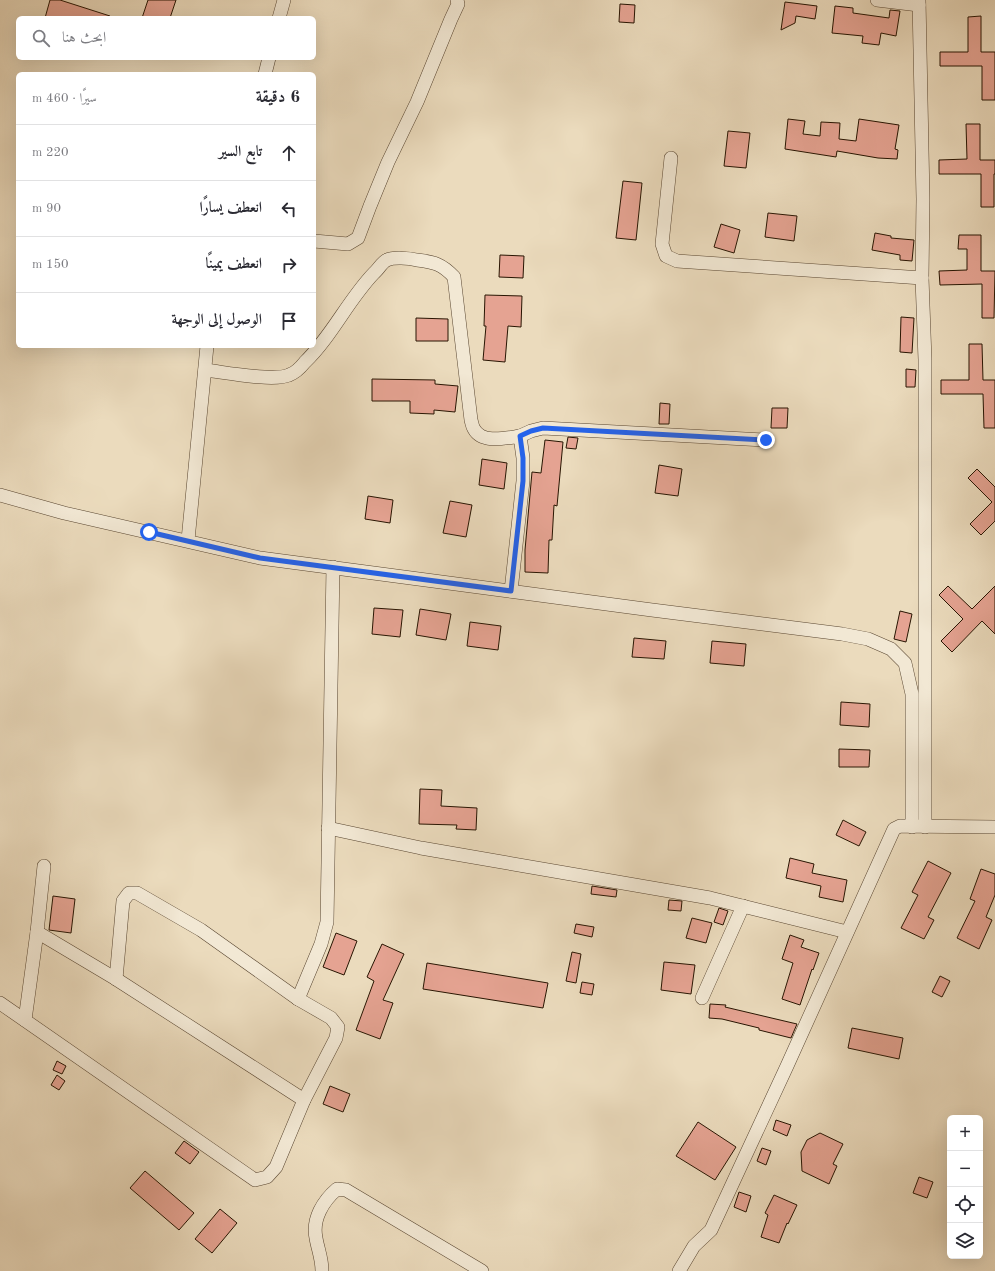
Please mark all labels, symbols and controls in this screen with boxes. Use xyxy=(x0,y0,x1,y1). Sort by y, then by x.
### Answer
search box xyxy=(16,16,316,60)
icon: search xyxy=(30,27,52,49)
text: ابحث هنا xyxy=(62,31,106,46)
text: 6 دقيقة xyxy=(256,89,300,106)
text: سيرًا · 460 m xyxy=(32,92,97,105)
icon: ahead xyxy=(278,142,300,164)
text: تابع السير xyxy=(219,145,262,160)
text: 220 m xyxy=(32,146,69,159)
icon: left xyxy=(278,198,300,220)
text: انعطف يسارًا xyxy=(200,201,262,216)
text: 90 m xyxy=(32,202,61,215)
icon: right xyxy=(278,254,300,276)
text: انعطف يمينًا xyxy=(206,257,262,272)
text: 150 m xyxy=(32,258,69,271)
icon: arrive xyxy=(278,310,300,332)
text: الوصول إلى الوجهة xyxy=(171,313,262,328)
route end xyxy=(757,431,775,449)
route start xyxy=(140,523,158,541)
map controls xyxy=(947,1115,983,1259)
button: + xyxy=(947,1115,983,1151)
button: − xyxy=(947,1151,983,1187)
button: locate xyxy=(947,1187,983,1223)
button: layers xyxy=(947,1223,983,1259)

